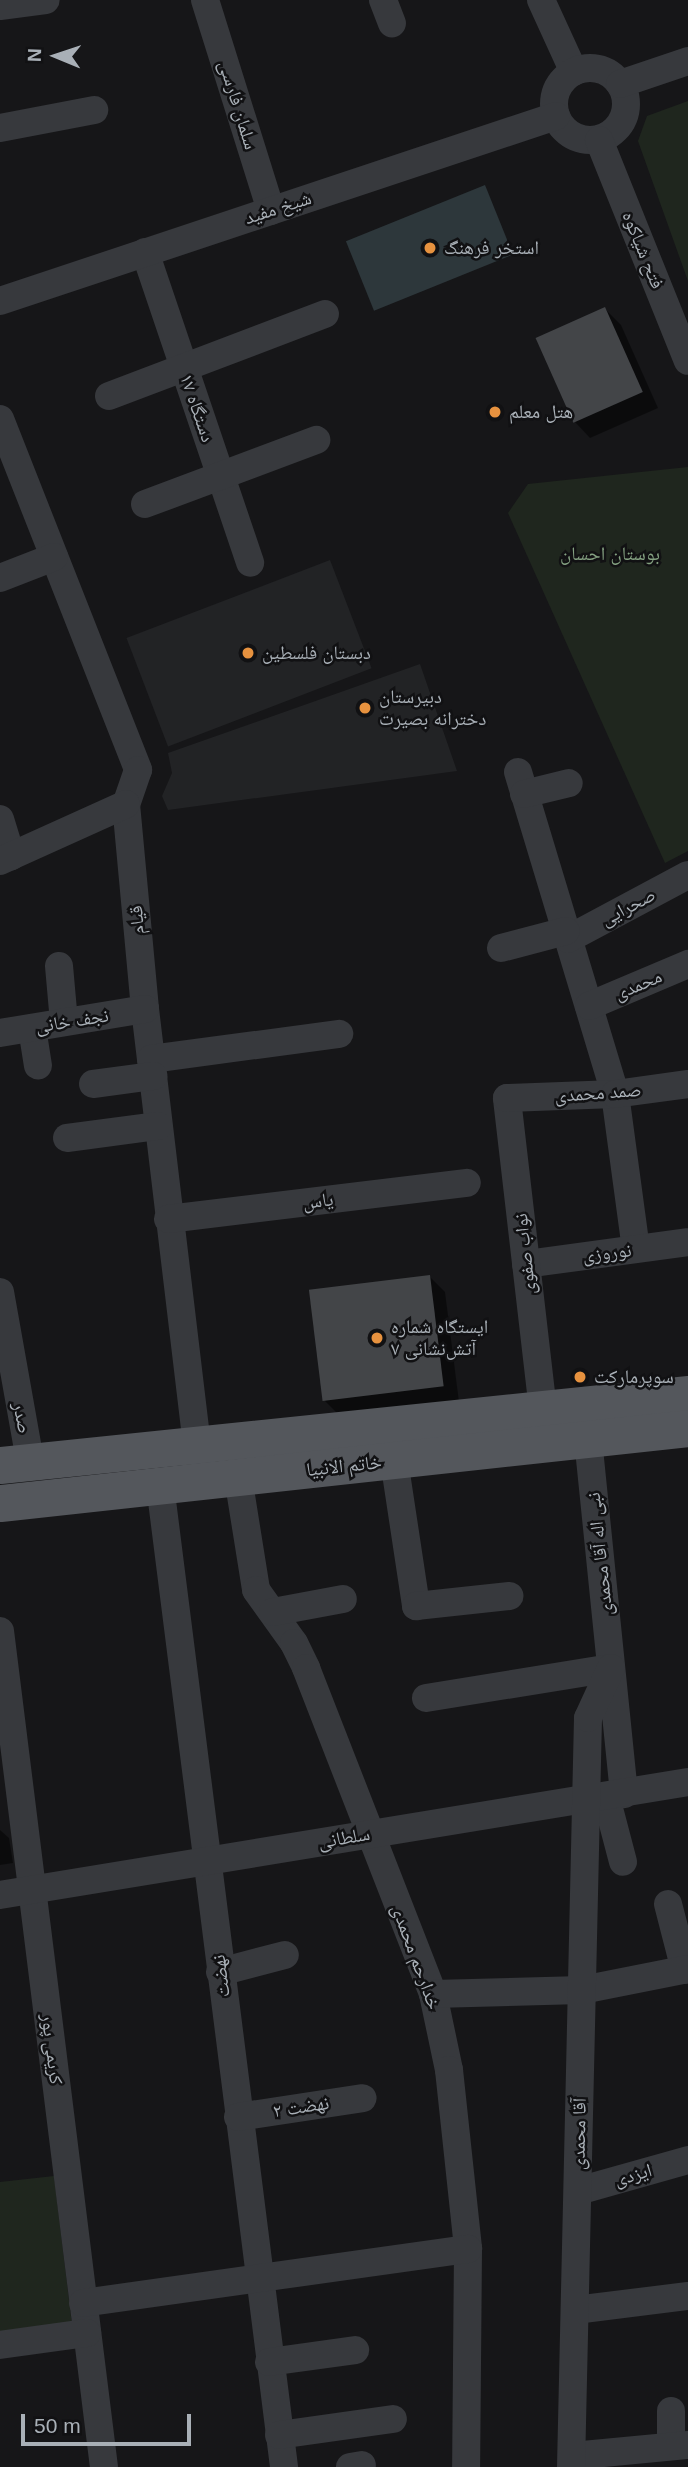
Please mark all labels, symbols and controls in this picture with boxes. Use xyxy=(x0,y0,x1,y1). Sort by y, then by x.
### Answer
north arrow xyxy=(21,21,91,91)
text: N xyxy=(24,48,45,62)
street label: سلمان فارسی xyxy=(214,58,262,152)
street label: شیخ مفید xyxy=(242,186,314,230)
street label: فتح شیاکوه xyxy=(617,208,669,292)
place label: استخر فرهنگ xyxy=(444,237,539,259)
marker: استخر فرهنگ xyxy=(422,240,438,256)
street label: ۱۷ دستگاه xyxy=(175,371,219,445)
place label: هتل معلم xyxy=(509,401,573,423)
marker: هتل معلم xyxy=(487,404,503,420)
park label: بوستان احسان xyxy=(560,543,660,565)
place label: دبستان فلسطین xyxy=(262,642,371,664)
marker: دبستان فلسطین xyxy=(240,645,256,661)
place label: دبیرستان دخترانه بصیرت xyxy=(379,686,486,730)
marker: دبیرستان دخترانه بصیرت xyxy=(357,700,373,716)
street label: صحرایی xyxy=(596,883,660,931)
street label: قیام xyxy=(124,905,150,935)
street label: محمدی xyxy=(611,965,665,1005)
street label: نجف خانی xyxy=(34,1004,110,1038)
street label: صمد محمدی xyxy=(554,1079,642,1107)
street label: یاس xyxy=(301,1188,335,1214)
street label: نواب صفوی xyxy=(509,1212,541,1296)
street label: نوروزی xyxy=(581,1239,633,1267)
place label: ایستگاه شماره ۷ آتش‌نشانی xyxy=(391,1316,488,1360)
marker: ایستگاه شماره ۷ آتش‌نشانی xyxy=(369,1330,385,1346)
place label: سوپرمارکت xyxy=(594,1366,674,1388)
marker: سوپرمارکت xyxy=(572,1369,588,1385)
street label: صدر xyxy=(8,1401,36,1435)
street label: خاتم الانبیا xyxy=(305,1451,383,1481)
street label: نبی اله آقا محمدی xyxy=(582,1491,618,1617)
street label: سلطانی xyxy=(316,1822,372,1854)
street label: خدارحم محمدی xyxy=(386,1901,446,2013)
street label: نهضت xyxy=(207,1953,235,1999)
street label: کریمی پور xyxy=(36,2012,68,2086)
street label: نهضت ۲ xyxy=(271,2091,331,2123)
street label: آقا محمدی xyxy=(567,2098,591,2170)
street label: ایزدی xyxy=(611,2159,655,2191)
scale bar xyxy=(24,2400,194,2444)
text: 50 m xyxy=(34,2414,81,2437)

